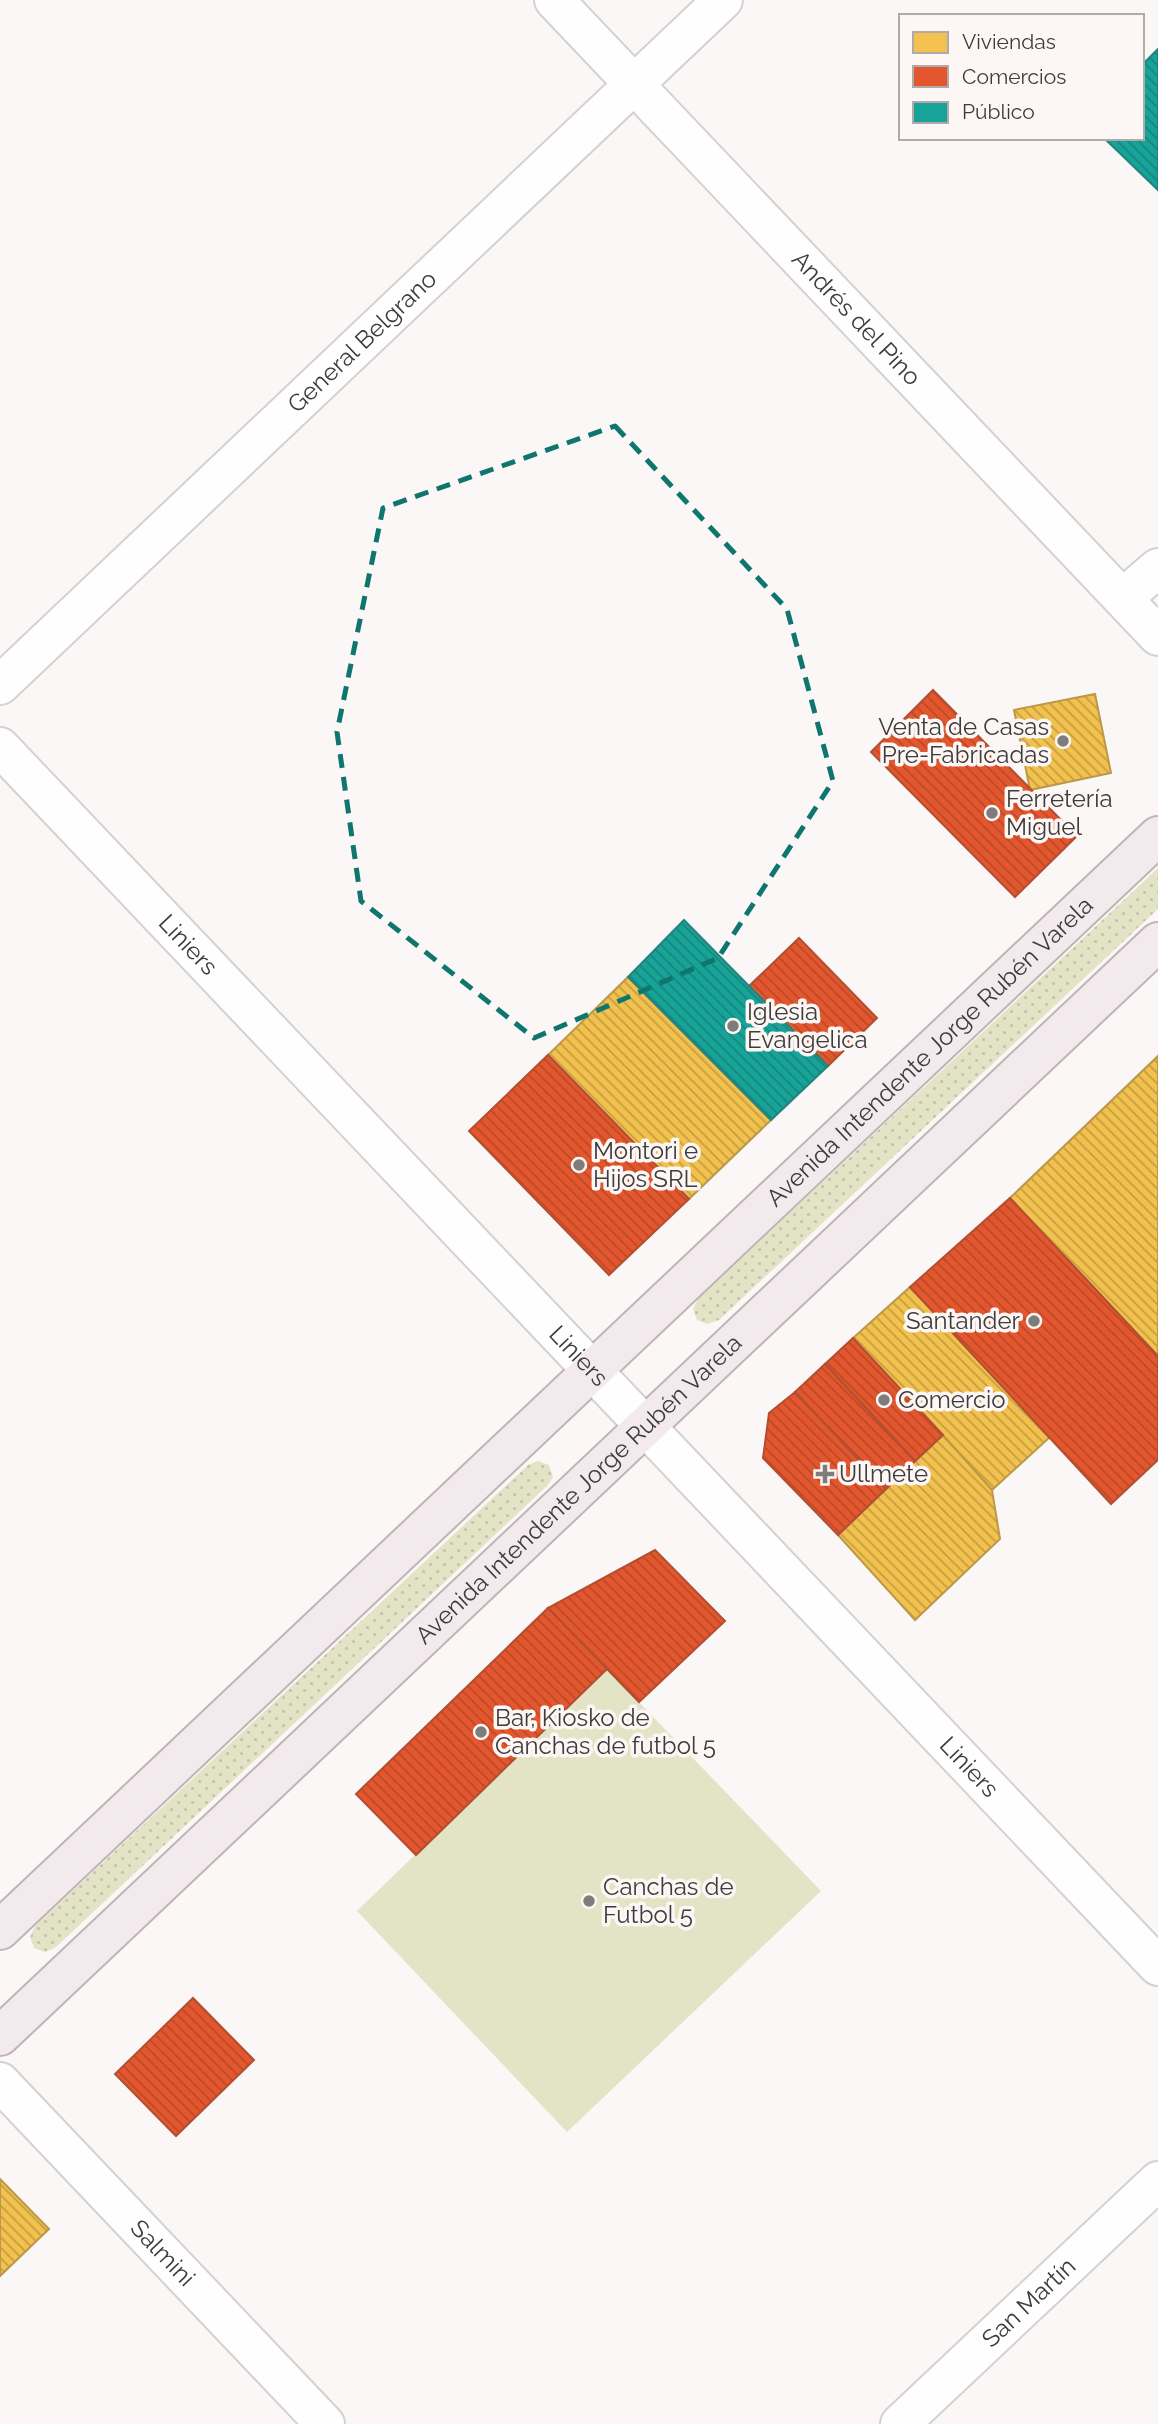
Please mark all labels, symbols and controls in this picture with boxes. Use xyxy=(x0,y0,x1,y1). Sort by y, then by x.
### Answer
legend xyxy=(899,14,1144,140)
text: Viviendas xyxy=(962,29,1056,54)
text: Comercios xyxy=(962,64,1066,89)
text: Público xyxy=(962,99,1035,124)
street label: Andrés del Pino xyxy=(786,245,927,391)
street label: General Belgrano xyxy=(282,264,442,419)
place label: Venta de Casas Pre-Fabricadas xyxy=(878,712,1049,769)
marker: Venta de Casas Pre-Fabricadas xyxy=(1055,733,1071,749)
place label: Ferretería Miguel xyxy=(1006,784,1113,841)
marker: Ferretería Miguel xyxy=(984,805,1000,821)
street label: Avenida Intendente Jorge Rubén Varela xyxy=(760,890,1099,1212)
street label: Liniers xyxy=(153,908,224,981)
place label: Iglesia Evangelica xyxy=(747,997,868,1054)
marker: Iglesia Evangelica xyxy=(725,1018,741,1034)
place label: Montori e Hijos SRL xyxy=(593,1136,698,1193)
marker: Montori e Hijos SRL xyxy=(571,1157,587,1173)
place label: Santander xyxy=(906,1306,1021,1335)
marker: Santander xyxy=(1026,1313,1042,1329)
street label: Liniers xyxy=(543,1319,614,1392)
street label: Avenida Intendente Jorge Rubén Varela xyxy=(409,1328,747,1650)
place label: Comercio xyxy=(898,1385,1006,1414)
marker: Comercio xyxy=(876,1392,892,1408)
place label: Ullmete xyxy=(839,1459,928,1488)
marker: Ullmete xyxy=(817,1466,833,1482)
place label: Bar, Kiosko de Canchas de futbol 5 xyxy=(495,1703,716,1760)
marker: Bar, Kiosko de Canchas de futbol 5 xyxy=(473,1724,489,1740)
street label: Liniers xyxy=(934,1730,1005,1803)
place label: Canchas de Futbol 5 xyxy=(603,1872,734,1929)
marker: Canchas de Futbol 5 xyxy=(581,1893,597,1909)
street label: Salmini xyxy=(125,2213,201,2292)
street label: San Martín xyxy=(976,2251,1081,2353)

